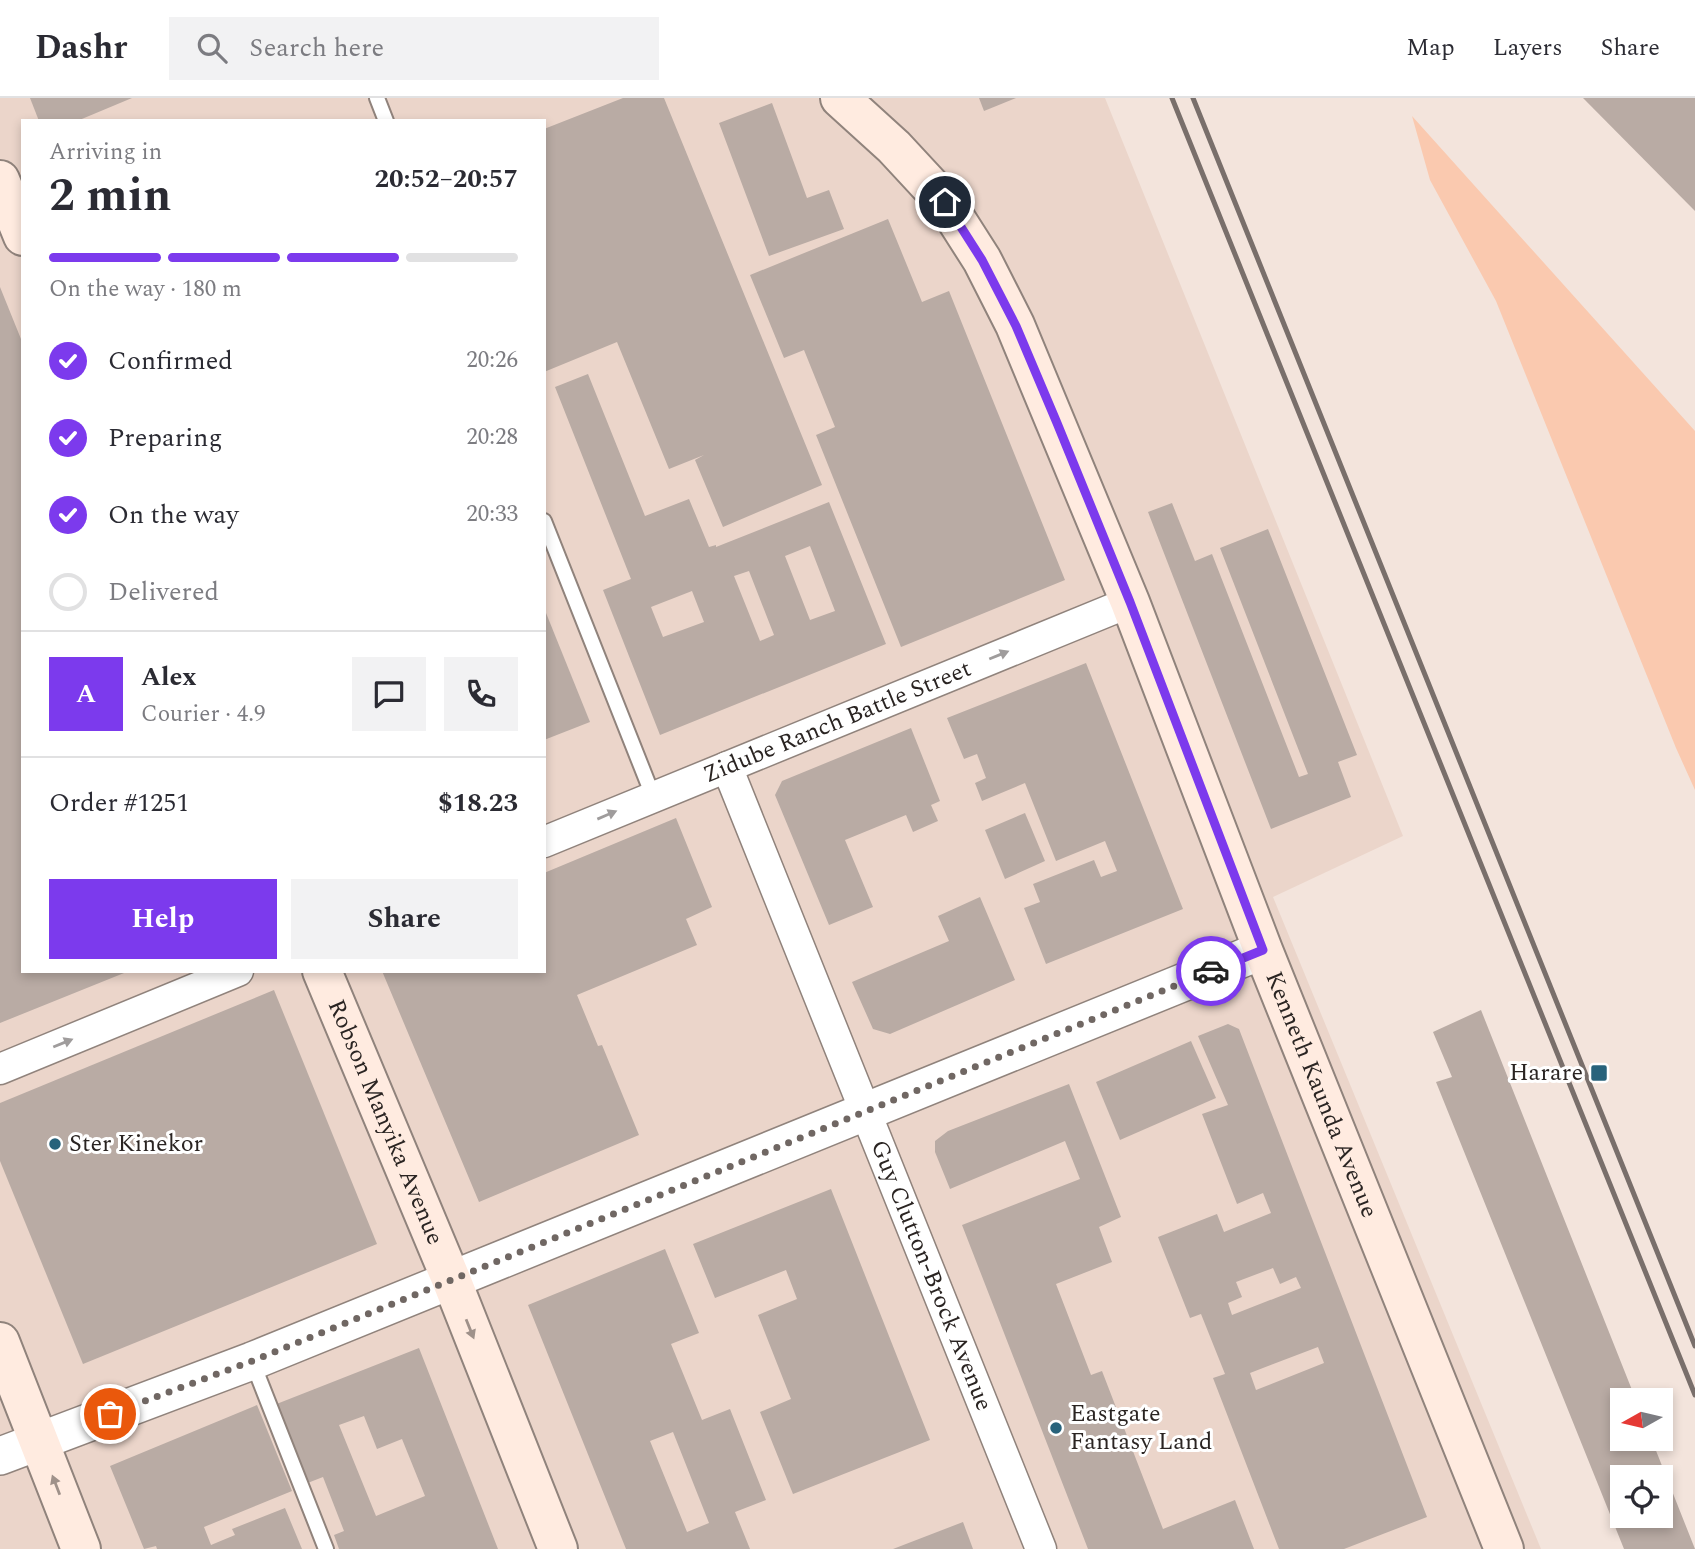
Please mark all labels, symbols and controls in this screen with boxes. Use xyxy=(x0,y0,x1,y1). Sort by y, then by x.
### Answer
search box xyxy=(169,17,659,80)
text: Dashr xyxy=(35,23,127,73)
text: Search here xyxy=(249,28,384,68)
icon: search xyxy=(193,29,231,67)
text: Map xyxy=(1406,30,1455,66)
text: Layers xyxy=(1493,30,1563,66)
text: Share xyxy=(1601,30,1660,66)
text: Arriving in xyxy=(49,135,162,170)
text: 20:52–20:57 xyxy=(374,159,518,199)
text: 2 min xyxy=(49,161,171,231)
pin xyxy=(915,172,975,232)
icon: home xyxy=(926,183,964,221)
text: On the way · 180 m xyxy=(49,272,242,307)
text: Confirmed xyxy=(108,341,233,381)
icon: check xyxy=(49,342,87,380)
text: 20:26 xyxy=(466,343,518,378)
text: Preparing xyxy=(108,418,222,458)
icon: check xyxy=(49,419,87,457)
text: 20:28 xyxy=(466,420,518,455)
text: On the way xyxy=(108,495,239,535)
icon: check xyxy=(49,496,87,534)
text: 20:33 xyxy=(466,497,518,532)
text: Delivered xyxy=(108,572,219,612)
one-way arrow xyxy=(989,650,1010,661)
street label: Zidube Ranch Battle Street xyxy=(698,651,977,793)
text: Alex xyxy=(141,657,196,697)
button: chat xyxy=(352,657,426,731)
button: phone xyxy=(444,657,518,731)
text: A xyxy=(76,674,96,714)
text: Courier · 4.9 xyxy=(141,697,266,732)
text: Order #1251 xyxy=(49,783,189,823)
text: $18.23 xyxy=(438,783,518,823)
one-way arrow xyxy=(597,810,618,821)
button: Help xyxy=(49,879,277,959)
button: Share xyxy=(291,879,518,959)
courier xyxy=(1176,936,1246,1006)
icon: car xyxy=(1192,952,1230,990)
street label: Kenneth Kaunda Avenue xyxy=(1255,966,1387,1223)
street label: Robson Manyika Avenue xyxy=(318,994,453,1251)
one-way arrow xyxy=(53,1037,74,1048)
place label: Harare xyxy=(1509,1055,1583,1091)
marker: Harare xyxy=(1589,1063,1609,1083)
place label: Ster Kinekor xyxy=(69,1126,203,1162)
street label: Guy Clutton-Brock Avenue xyxy=(861,1135,1002,1416)
marker: Ster Kinekor xyxy=(47,1136,63,1152)
one-way arrow xyxy=(465,1318,476,1339)
pin xyxy=(80,1384,140,1444)
north arrow xyxy=(1610,1388,1673,1451)
map controls xyxy=(1610,1388,1673,1528)
icon: bag xyxy=(91,1395,129,1433)
place label: Eastgate Fantasy Land xyxy=(1070,1396,1212,1460)
marker: Eastgate Fantasy Land xyxy=(1048,1420,1064,1436)
button: locate xyxy=(1610,1465,1673,1528)
one-way arrow xyxy=(51,1475,62,1496)

